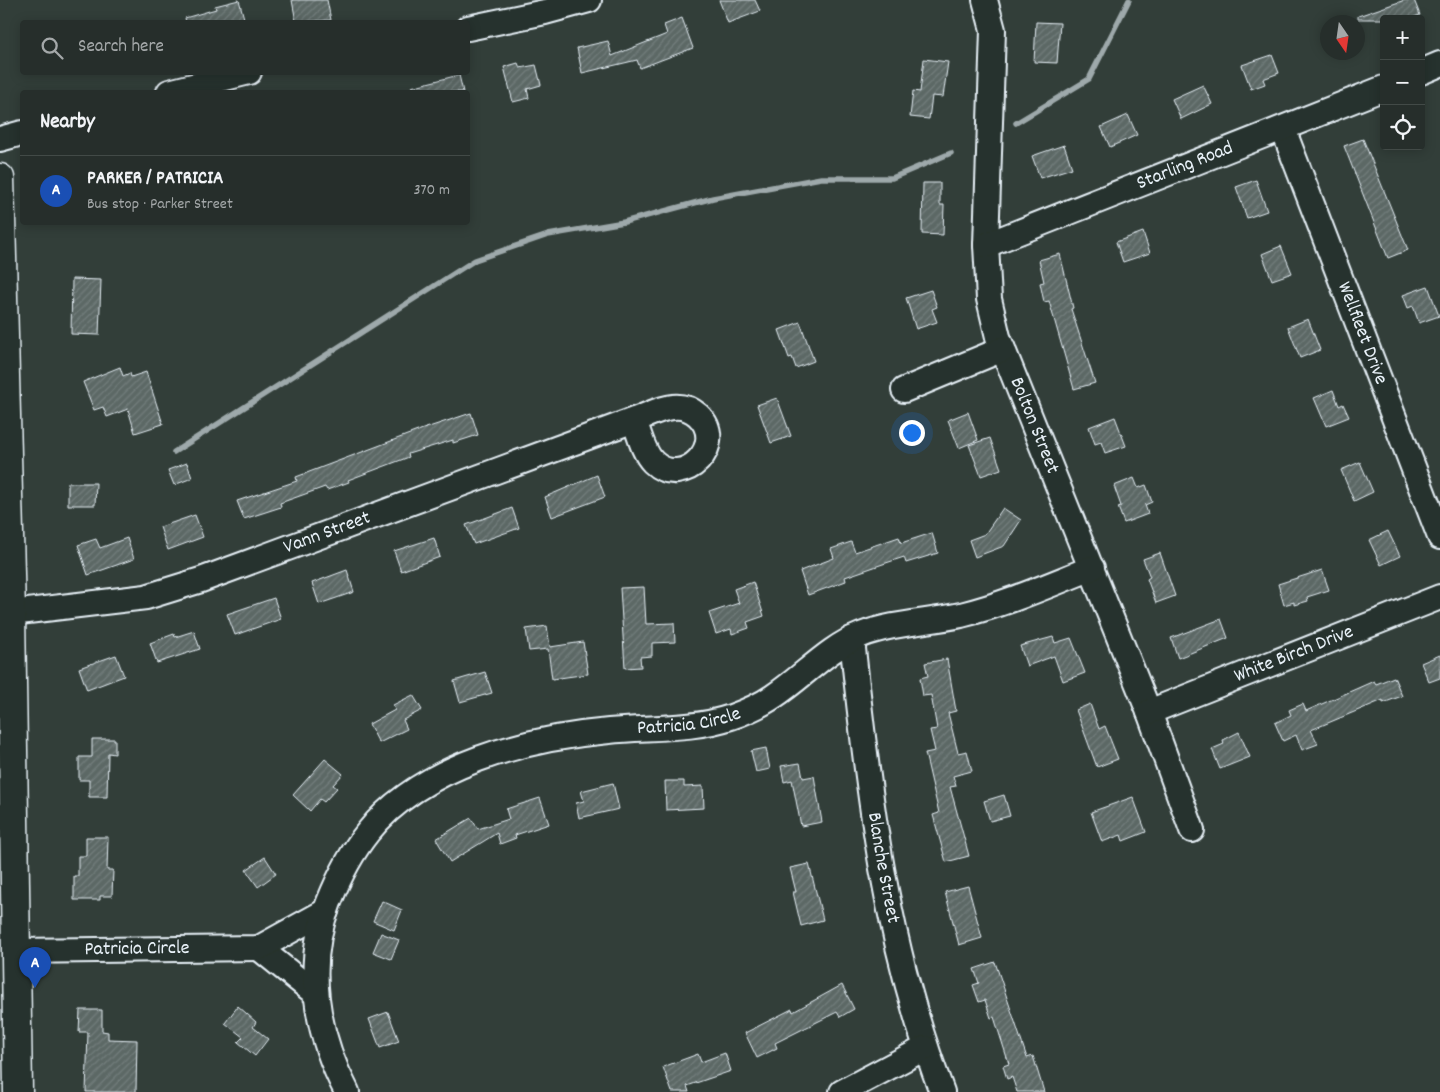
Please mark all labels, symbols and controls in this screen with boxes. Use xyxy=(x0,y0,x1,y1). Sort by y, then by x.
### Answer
north arrow xyxy=(1320,15,1365,60)
map controls xyxy=(1380,15,1425,150)
button: + xyxy=(1380,15,1425,60)
search box xyxy=(20,20,470,75)
icon: search xyxy=(38,34,66,62)
text: Search here xyxy=(78,34,164,61)
button: − xyxy=(1380,60,1425,105)
button: locate xyxy=(1380,105,1425,150)
text: Nearby xyxy=(40,108,95,138)
street label: Starling Road xyxy=(1133,135,1237,198)
text: PARKER / PATRICIA xyxy=(87,166,223,193)
text: A xyxy=(52,179,60,202)
text: 370 m xyxy=(413,179,450,202)
text: Bus stop · Parker Street xyxy=(87,193,233,216)
street label: Wellfleet Drive xyxy=(1329,278,1394,389)
street label: Bolton Street xyxy=(1002,373,1066,478)
your location xyxy=(899,420,925,446)
street label: Vann Street xyxy=(280,505,375,562)
street label: White Birch Drive xyxy=(1230,618,1358,691)
street label: Patricia Circle xyxy=(636,700,745,743)
street label: Blanche Street xyxy=(859,811,906,926)
street label: Patricia Circle xyxy=(84,935,190,964)
pin: A xyxy=(19,947,51,988)

